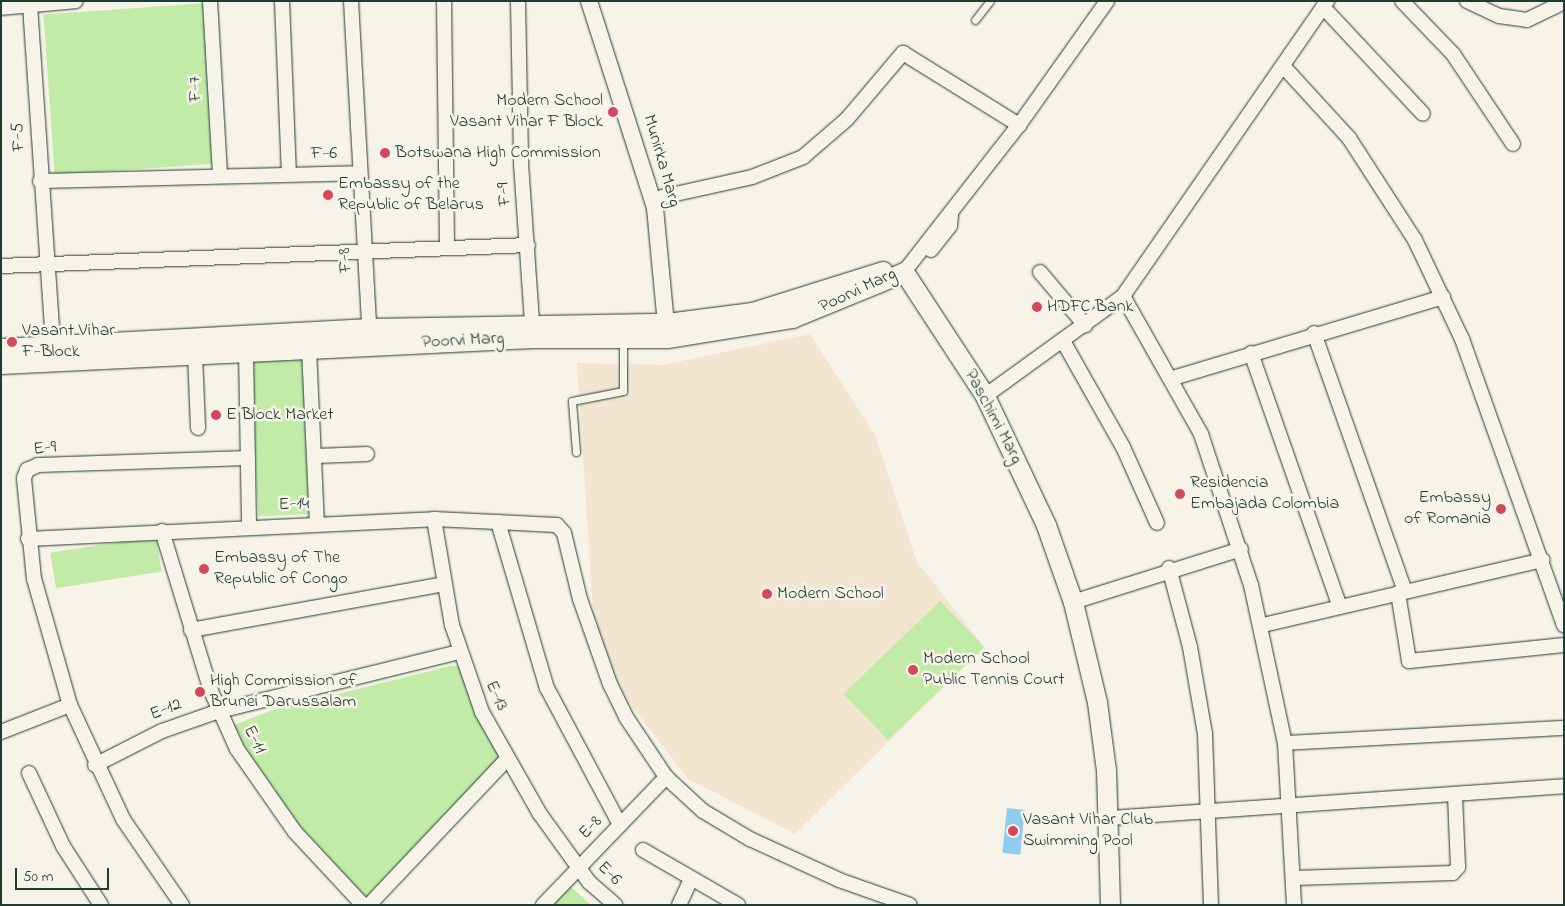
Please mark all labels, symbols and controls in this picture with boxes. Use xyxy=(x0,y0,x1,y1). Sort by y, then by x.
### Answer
street label: F-7 xyxy=(185,76,207,102)
place label: Modern School Vasant Vihar F Block xyxy=(450,91,603,134)
marker: Modern School Vasant Vihar F Block xyxy=(607,106,619,118)
street label: Munirka Marg xyxy=(637,112,685,210)
street label: F-5 xyxy=(7,122,31,152)
place label: Botswana High Commission xyxy=(395,142,601,164)
street label: F-6 xyxy=(311,143,337,165)
marker: Botswana High Commission xyxy=(379,147,391,159)
place label: Embassy of the Republic of Belarus xyxy=(338,174,484,216)
street label: F-9 xyxy=(493,181,517,207)
marker: Embassy of the Republic of Belarus xyxy=(322,189,334,201)
street label: F-8 xyxy=(334,247,358,273)
street label: Poorvi Marg xyxy=(816,264,900,318)
place label: HDFC Bank xyxy=(1047,296,1134,318)
marker: HDFC Bank xyxy=(1031,301,1043,313)
place label: Vasant Vihar F-Block xyxy=(22,321,115,364)
street label: Poorvi Marg xyxy=(421,328,505,354)
marker: Vasant Vihar F-Block xyxy=(6,336,18,348)
street label: Paschimi Marg xyxy=(959,366,1027,468)
place label: E Block Market xyxy=(226,404,333,426)
marker: E Block Market xyxy=(210,409,222,421)
street label: E-9 xyxy=(32,437,58,461)
place label: Residencia Embajada Colombia xyxy=(1190,473,1339,516)
marker: Residencia Embajada Colombia xyxy=(1174,488,1186,500)
place label: Embassy of Romania xyxy=(1404,488,1491,530)
street label: E-14 xyxy=(278,494,310,516)
marker: Embassy of Romania xyxy=(1495,503,1507,515)
place label: Embassy of The Republic of Congo xyxy=(214,548,348,590)
marker: Embassy of The Republic of Congo xyxy=(198,563,210,575)
place label: Modern School xyxy=(777,583,884,605)
marker: Modern School xyxy=(761,588,773,600)
place label: Modern School Public Tennis Court xyxy=(923,649,1064,692)
marker: Modern School Public Tennis Court xyxy=(907,664,919,676)
place label: High Commission of Brunei Darussalam xyxy=(210,671,357,714)
street label: E-13 xyxy=(480,677,512,715)
marker: High Commission of Brunei Darussalam xyxy=(194,686,206,698)
street label: E-12 xyxy=(147,694,185,726)
street label: E-11 xyxy=(238,722,270,758)
place label: Vasant Vihar Club Swimming Pool xyxy=(1023,810,1153,852)
street label: E-8 xyxy=(575,812,607,844)
marker: Vasant Vihar Club Swimming Pool xyxy=(1007,825,1019,837)
street label: E-6 xyxy=(592,857,626,891)
scale bar xyxy=(18,858,111,890)
text: 50 m xyxy=(23,866,53,888)

